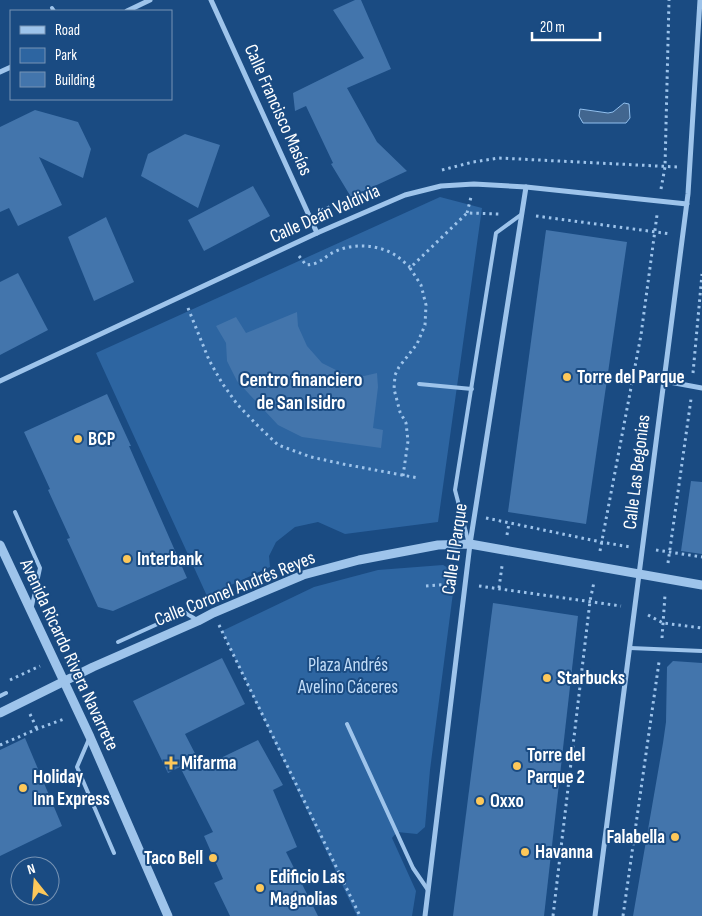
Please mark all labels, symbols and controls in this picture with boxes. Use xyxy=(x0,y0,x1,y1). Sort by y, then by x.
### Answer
legend xyxy=(10,10,172,100)
scale bar xyxy=(532,10,600,42)
text: 20 m xyxy=(540,18,565,37)
text: Road xyxy=(55,21,80,40)
street label: Calle Francisco Masías xyxy=(239,41,317,179)
text: Park xyxy=(55,46,77,65)
text: Building xyxy=(55,71,95,90)
street label: Calle Deán Valdivia xyxy=(266,180,384,248)
place label: Torre del Parque xyxy=(577,366,685,389)
district label: Centro financiero de San Isidro xyxy=(239,368,363,415)
marker: Torre del Parque xyxy=(561,371,573,383)
street label: Calle Las Begonias xyxy=(619,413,655,531)
place label: BCP xyxy=(88,428,116,451)
marker: BCP xyxy=(72,433,84,445)
street label: Calle El Parque xyxy=(437,502,473,596)
street label: Calle Coronel Andrés Reyes xyxy=(151,546,319,632)
place label: Interbank xyxy=(137,548,202,571)
marker: Interbank xyxy=(121,553,133,565)
street label: Avenida Ricardo Rivera Navarrete xyxy=(14,555,124,755)
park label: Plaza Andrés Avelino Cáceres xyxy=(297,654,398,699)
place label: Starbucks xyxy=(557,667,625,690)
marker: Starbucks xyxy=(541,672,553,684)
place label: Torre del Parque 2 xyxy=(527,744,585,789)
place label: Mifarma xyxy=(181,752,237,775)
marker: Mifarma xyxy=(165,757,177,769)
marker: Torre del Parque 2 xyxy=(511,760,523,772)
place label: Holiday Inn Express xyxy=(33,766,110,811)
marker: Holiday Inn Express xyxy=(17,782,29,794)
place label: Oxxo xyxy=(490,790,524,813)
marker: Oxxo xyxy=(474,795,486,807)
place label: Falabella xyxy=(606,826,665,849)
marker: Falabella xyxy=(669,831,681,843)
place label: Havanna xyxy=(535,841,593,864)
marker: Havanna xyxy=(519,846,531,858)
place label: Taco Bell xyxy=(144,847,203,870)
marker: Taco Bell xyxy=(207,852,219,864)
north arrow xyxy=(10,856,60,906)
text: N xyxy=(25,860,37,878)
place label: Edificio Las Magnolias xyxy=(270,866,345,911)
marker: Edificio Las Magnolias xyxy=(254,882,266,894)

